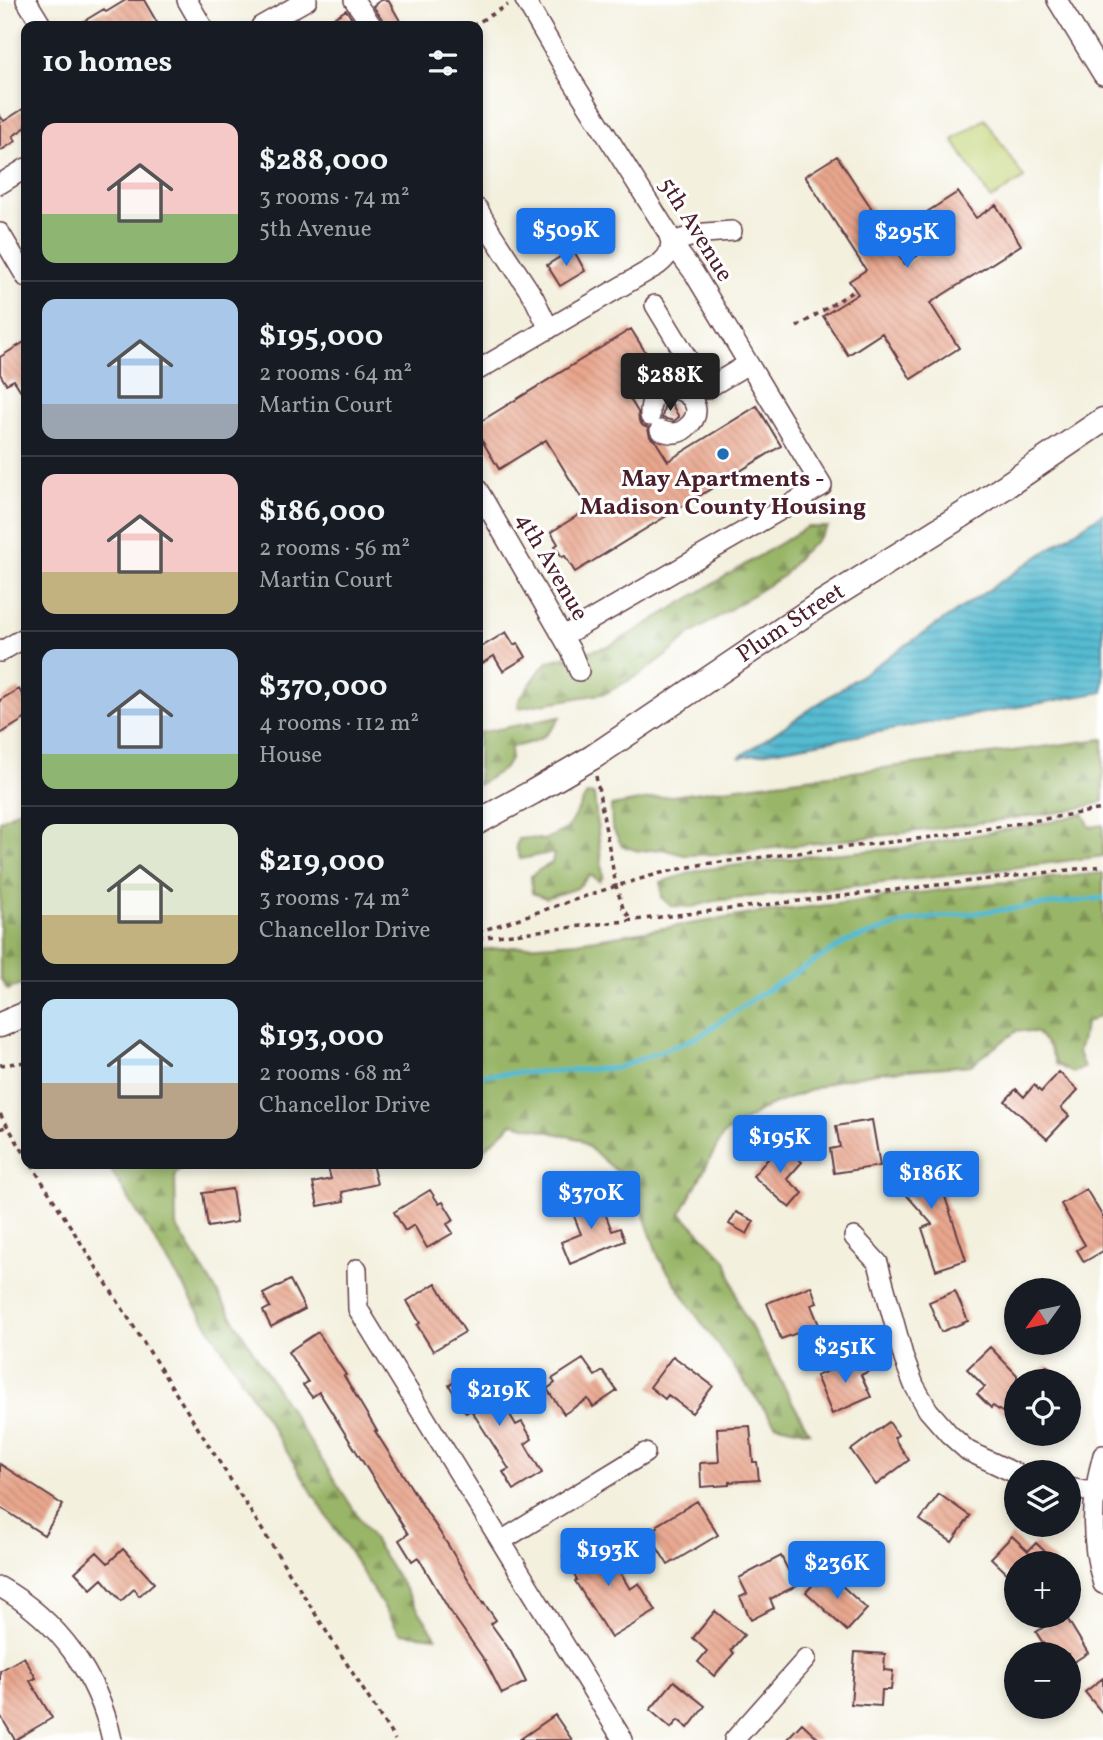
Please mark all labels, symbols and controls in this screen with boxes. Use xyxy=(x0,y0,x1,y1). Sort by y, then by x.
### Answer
text: 10 homes xyxy=(42,42,172,84)
icon: filters xyxy=(424,44,462,82)
text: $288,000 xyxy=(259,140,388,182)
icon: home xyxy=(98,151,182,235)
street label: 5th Avenue xyxy=(649,171,741,289)
text: 3 rooms · 74 m² xyxy=(259,182,409,214)
pin: $509K xyxy=(517,208,615,268)
pin: $295K xyxy=(858,210,956,270)
text: 5th Avenue xyxy=(259,214,372,246)
text: $509K xyxy=(532,215,600,247)
text: $295K xyxy=(875,217,940,249)
text: $195,000 xyxy=(259,316,383,358)
icon: home xyxy=(98,327,182,411)
pin: $288K xyxy=(621,354,719,413)
text: 2 rooms · 64 m² xyxy=(259,358,412,390)
text: $288K xyxy=(637,360,703,392)
text: Martin Court xyxy=(259,390,393,422)
marker: May Apartments - Madison County Housing xyxy=(715,446,731,462)
place label: May Apartments - Madison County Housing xyxy=(580,463,866,525)
text: $186,000 xyxy=(259,491,385,533)
icon: home xyxy=(98,502,182,586)
street label: 4th Avenue xyxy=(506,506,596,628)
text: 2 rooms · 56 m² xyxy=(259,533,410,565)
text: Martin Court xyxy=(259,565,393,597)
street label: Plum Street xyxy=(730,575,852,672)
text: $370,000 xyxy=(259,666,388,708)
icon: home xyxy=(98,677,182,761)
text: 4 rooms · 112 m² xyxy=(259,708,419,740)
text: House xyxy=(259,740,322,772)
text: $219,000 xyxy=(259,841,385,883)
icon: home xyxy=(98,852,182,936)
text: 3 rooms · 74 m² xyxy=(259,883,409,915)
text: Chancellor Drive xyxy=(259,915,431,947)
text: $193,000 xyxy=(259,1016,384,1058)
icon: home xyxy=(98,1027,182,1111)
text: 2 rooms · 68 m² xyxy=(259,1058,411,1090)
text: Chancellor Drive xyxy=(259,1090,431,1122)
pin: $195K xyxy=(731,1116,829,1175)
text: $195K xyxy=(749,1122,811,1154)
pin: $186K xyxy=(882,1152,980,1211)
text: $186K xyxy=(899,1158,963,1190)
pin: $370K xyxy=(542,1172,640,1231)
text: $370K xyxy=(558,1178,624,1210)
north arrow xyxy=(1004,1278,1082,1354)
map controls xyxy=(1004,1278,1081,1719)
pin: $251K xyxy=(796,1326,894,1385)
text: $251K xyxy=(814,1332,876,1364)
pin: $219K xyxy=(450,1368,548,1428)
button: locate xyxy=(1004,1369,1081,1446)
text: $219K xyxy=(467,1375,531,1407)
button: layers xyxy=(1004,1460,1081,1537)
pin: $193K xyxy=(559,1528,657,1588)
text: $193K xyxy=(577,1535,639,1567)
pin: $236K xyxy=(788,1542,886,1601)
text: $236K xyxy=(804,1548,870,1580)
button: + xyxy=(1004,1551,1081,1628)
button: − xyxy=(1004,1642,1081,1719)

